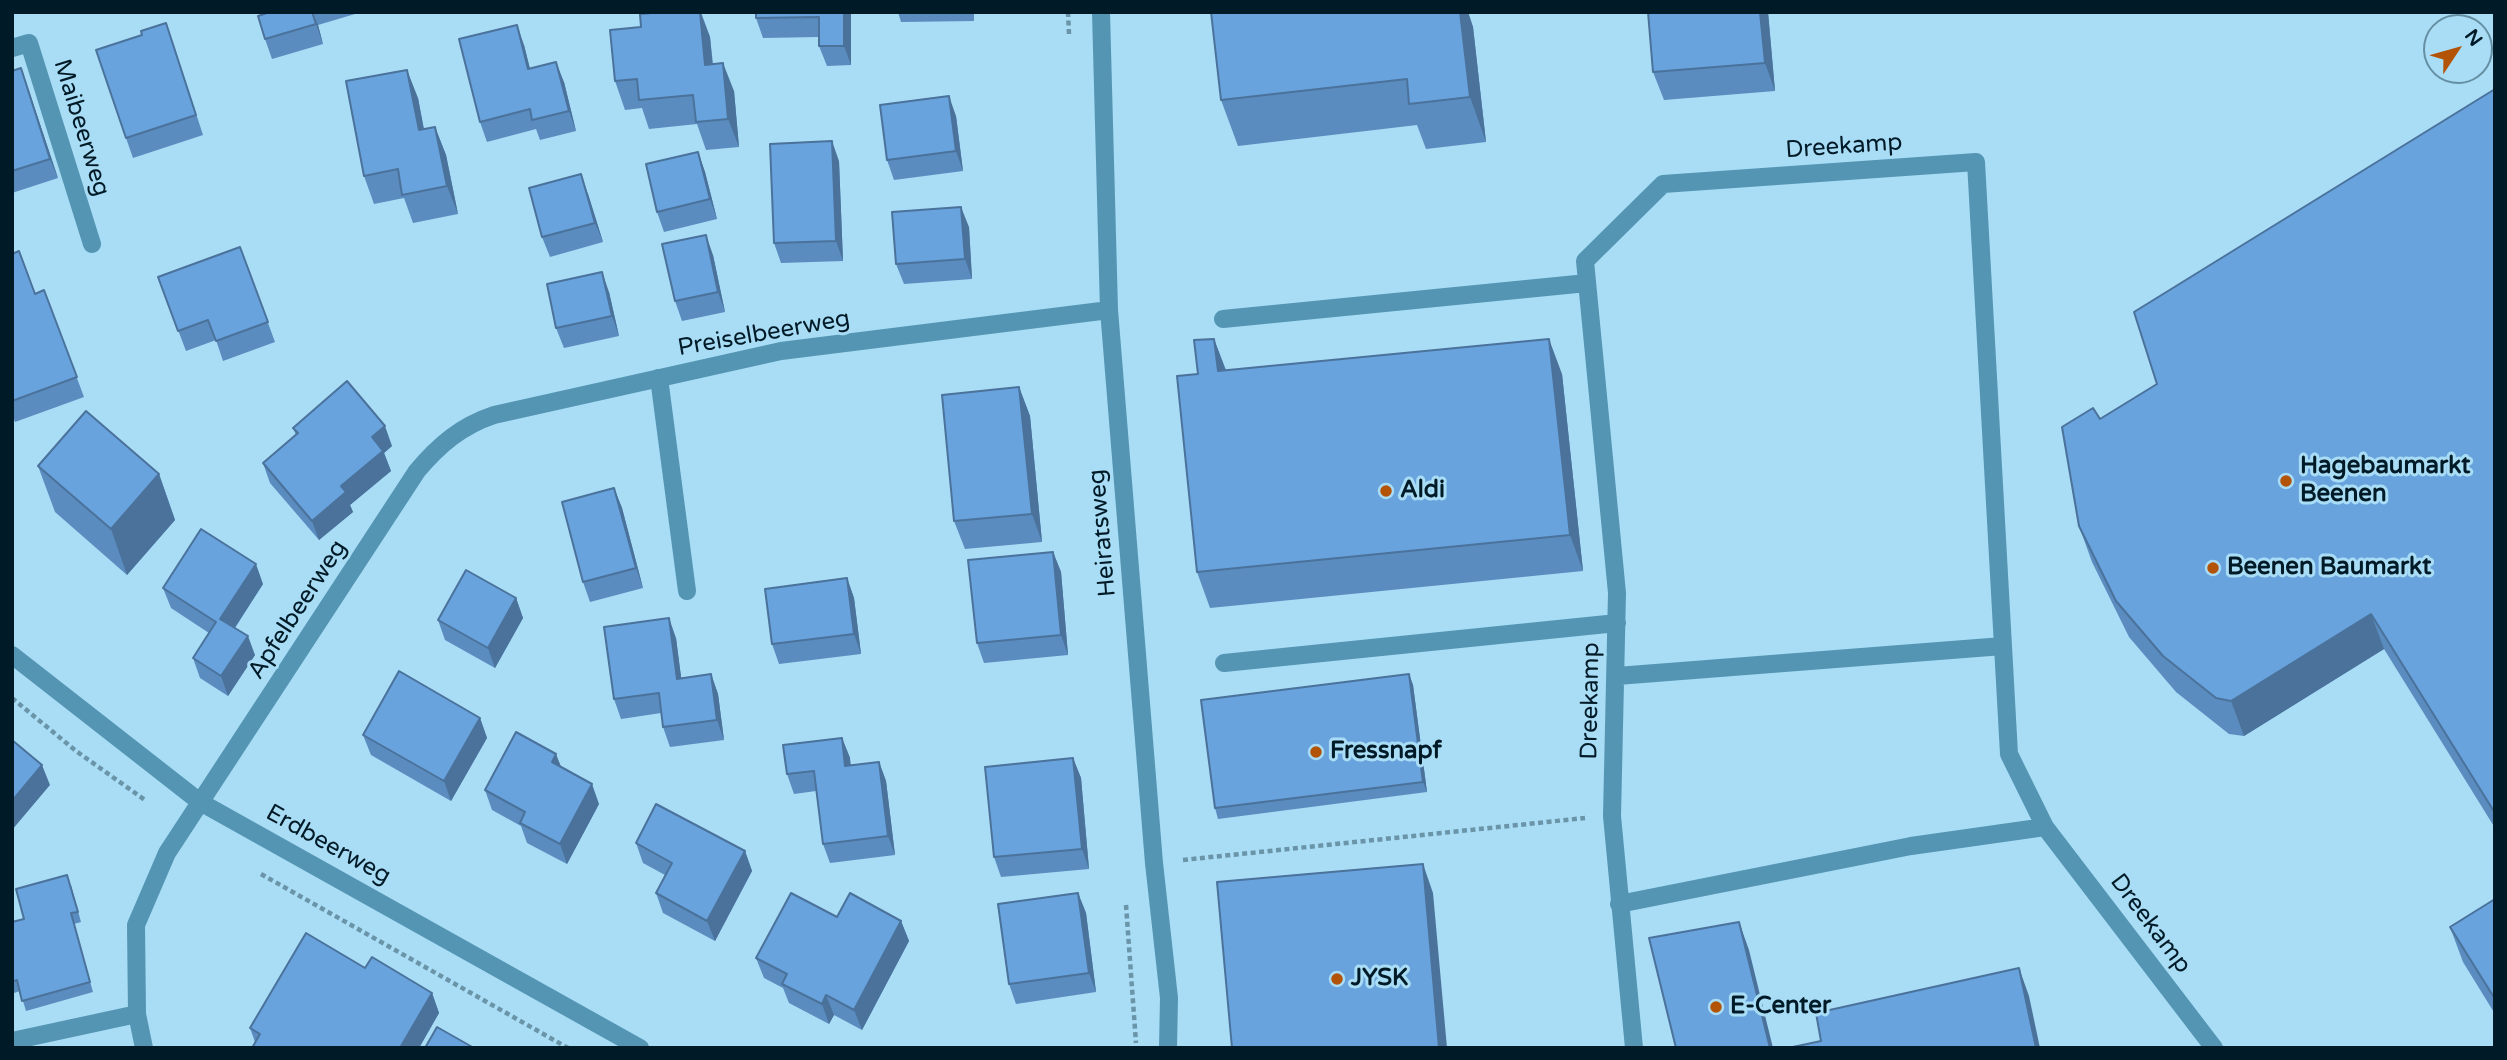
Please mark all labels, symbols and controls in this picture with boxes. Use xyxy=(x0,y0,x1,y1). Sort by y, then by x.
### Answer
north arrow xyxy=(2423,14,2493,84)
text: N xyxy=(2460,25,2487,50)
street label: Maibeerweg xyxy=(47,56,115,200)
street label: Dreekamp xyxy=(1784,129,1904,165)
street label: Preiselbeerweg xyxy=(676,305,852,363)
place label: Hagebaumarkt Beenen xyxy=(2300,453,2470,509)
street label: Heiratsweg xyxy=(1083,468,1123,598)
marker: Hagebaumarkt Beenen xyxy=(2278,473,2294,489)
place label: Aldi xyxy=(1400,477,1445,505)
marker: Aldi xyxy=(1378,483,1394,499)
street label: Apfelbeerweg xyxy=(242,535,354,685)
place label: Beenen Baumarkt xyxy=(2227,554,2431,582)
marker: Beenen Baumarkt xyxy=(2205,560,2221,576)
street label: Dreekamp xyxy=(1576,642,1606,760)
place label: Fressnapf xyxy=(1330,738,1442,766)
marker: Fressnapf xyxy=(1308,744,1324,760)
street label: Erdbeerweg xyxy=(261,799,395,891)
street label: Dreekamp xyxy=(2103,868,2197,980)
place label: JYSK xyxy=(1351,965,1408,993)
marker: JYSK xyxy=(1329,971,1345,987)
place label: E-Center xyxy=(1730,993,1831,1021)
marker: E-Center xyxy=(1708,999,1724,1015)

